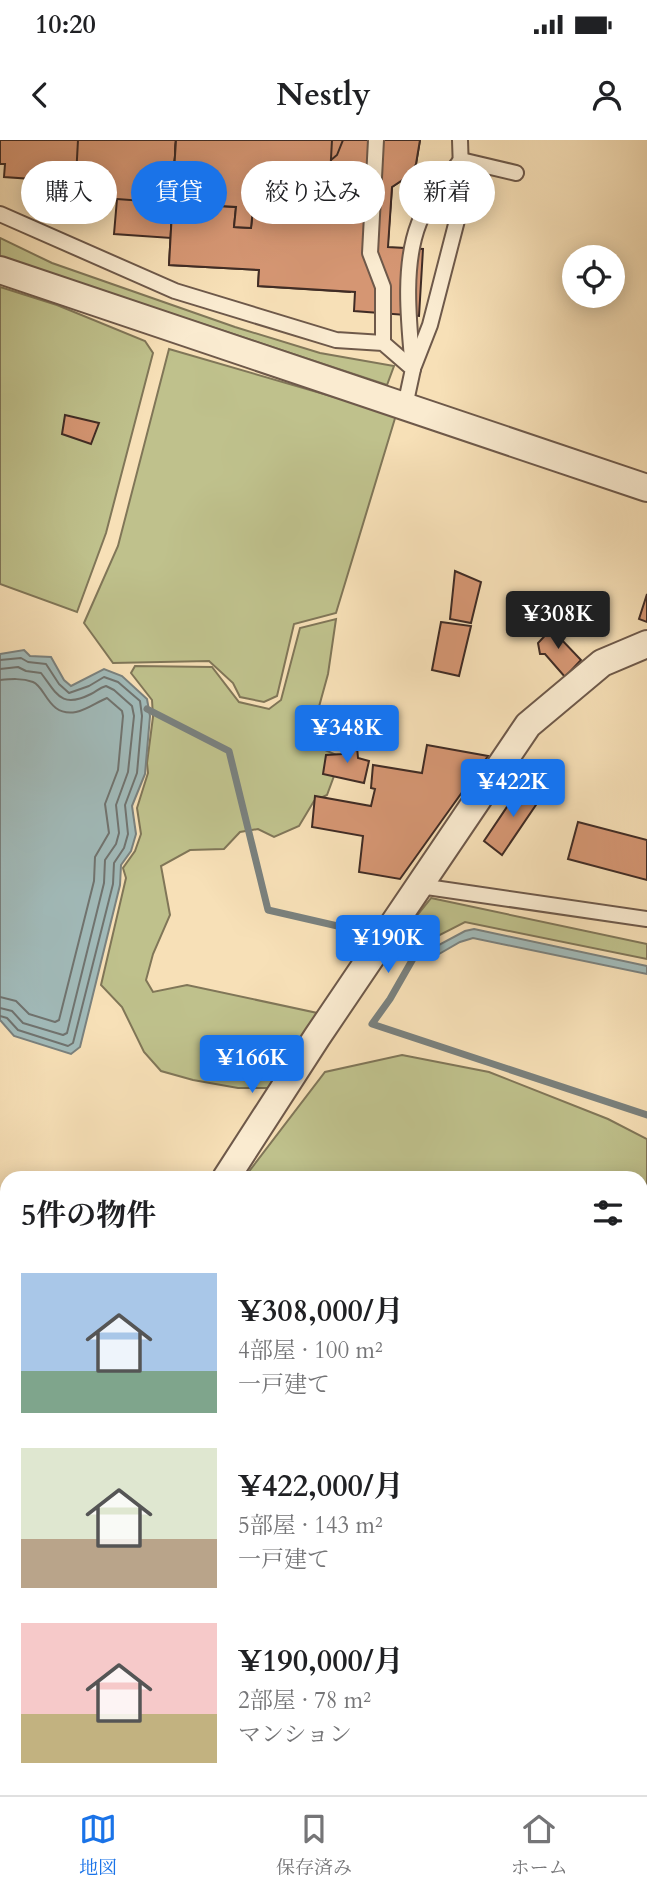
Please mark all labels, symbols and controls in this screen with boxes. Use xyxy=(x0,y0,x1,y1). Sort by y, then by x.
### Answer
text: 10:20 xyxy=(35,7,96,42)
text: Nestly xyxy=(276,73,371,117)
icon: back xyxy=(21,76,59,114)
icon: person xyxy=(588,76,626,114)
chip: 購入 xyxy=(21,161,117,224)
chip: 賃貸 xyxy=(131,161,227,224)
chip: 絞り込み xyxy=(241,161,385,224)
chip: 新着 xyxy=(399,161,495,224)
map controls xyxy=(562,245,625,308)
button: locate xyxy=(562,245,625,308)
pin: ¥308K xyxy=(509,592,607,651)
text: ¥308K xyxy=(522,598,594,629)
pin: ¥348K xyxy=(298,706,396,765)
text: ¥348K xyxy=(311,712,383,743)
pin: ¥422K xyxy=(464,760,562,819)
text: ¥422K xyxy=(477,766,549,797)
pin: ¥190K xyxy=(339,916,437,975)
text: ¥190K xyxy=(352,922,424,953)
pin: ¥166K xyxy=(203,1035,301,1095)
text: ¥166K xyxy=(216,1042,288,1073)
icon: filters xyxy=(589,1194,627,1232)
text: 5件の物件 xyxy=(21,1195,156,1236)
text: ¥308,000/月 xyxy=(238,1291,404,1332)
icon: home xyxy=(77,1301,161,1385)
text: 4部屋 · 100 m² xyxy=(238,1335,383,1366)
text: 一戸建て xyxy=(238,1369,330,1400)
text: ¥422,000/月 xyxy=(238,1466,404,1507)
icon: home xyxy=(77,1476,161,1560)
text: 5部屋 · 143 m² xyxy=(238,1510,383,1541)
text: 一戸建て xyxy=(238,1544,330,1575)
text: ¥190,000/月 xyxy=(238,1641,404,1682)
icon: home xyxy=(77,1651,161,1735)
text: 2部屋 · 78 m² xyxy=(238,1685,371,1716)
text: マンション xyxy=(238,1719,352,1750)
tab: 地図 xyxy=(79,1810,117,1881)
tab: 保存済み xyxy=(276,1810,352,1881)
tab: ホーム xyxy=(511,1810,568,1881)

